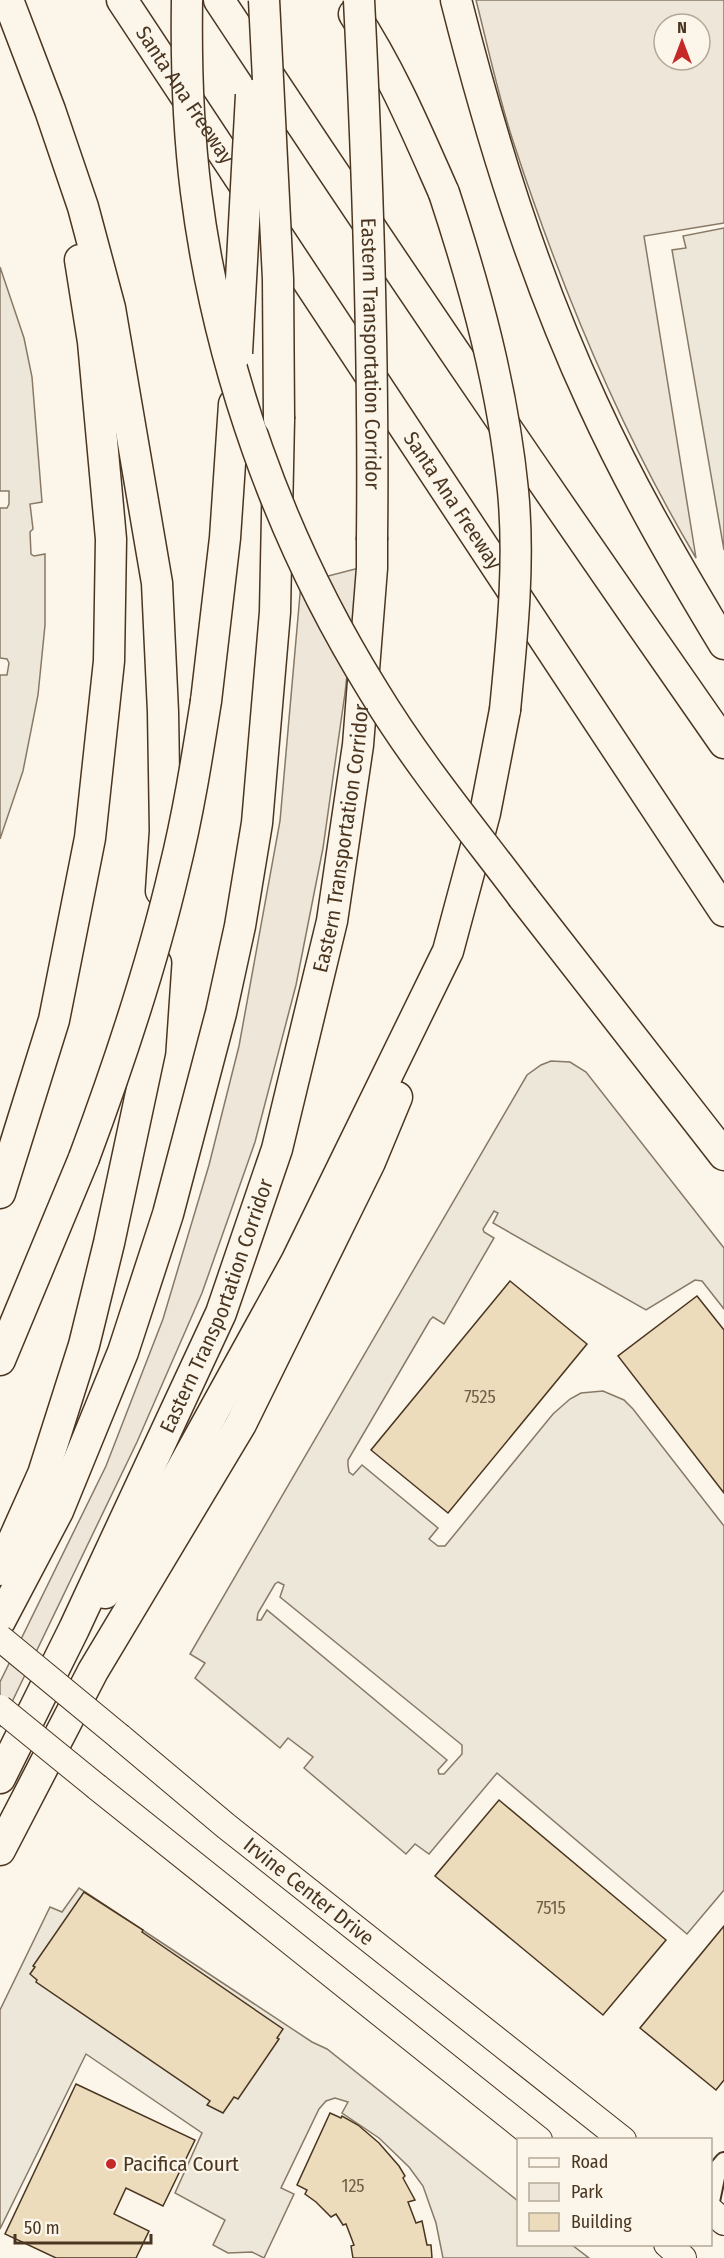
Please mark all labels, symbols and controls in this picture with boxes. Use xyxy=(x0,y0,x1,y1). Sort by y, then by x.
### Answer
north arrow xyxy=(652,12,712,72)
text: N xyxy=(677,18,687,37)
street label: Santa Ana Freeway xyxy=(130,21,240,170)
street label: Eastern Transportation Corridor xyxy=(355,217,385,490)
street label: Santa Ana Freeway xyxy=(398,427,508,575)
street label: Eastern Transportation Corridor xyxy=(307,702,374,975)
street label: Eastern Transportation Corridor xyxy=(154,1175,279,1437)
house number: 7525 xyxy=(464,1386,496,1408)
street label: Irvine Center Drive xyxy=(238,1832,379,1951)
house number: 7515 xyxy=(536,1897,566,1919)
legend xyxy=(517,2138,712,2246)
place label: Pacifica Court xyxy=(123,2151,239,2177)
text: Road xyxy=(571,2151,608,2173)
marker: Pacifica Court xyxy=(104,2157,118,2171)
house number: 125 xyxy=(341,2175,365,2197)
text: Park xyxy=(571,2181,604,2203)
scale bar xyxy=(15,2207,152,2245)
text: Building xyxy=(571,2211,632,2233)
text: 50 m xyxy=(24,2217,60,2239)

